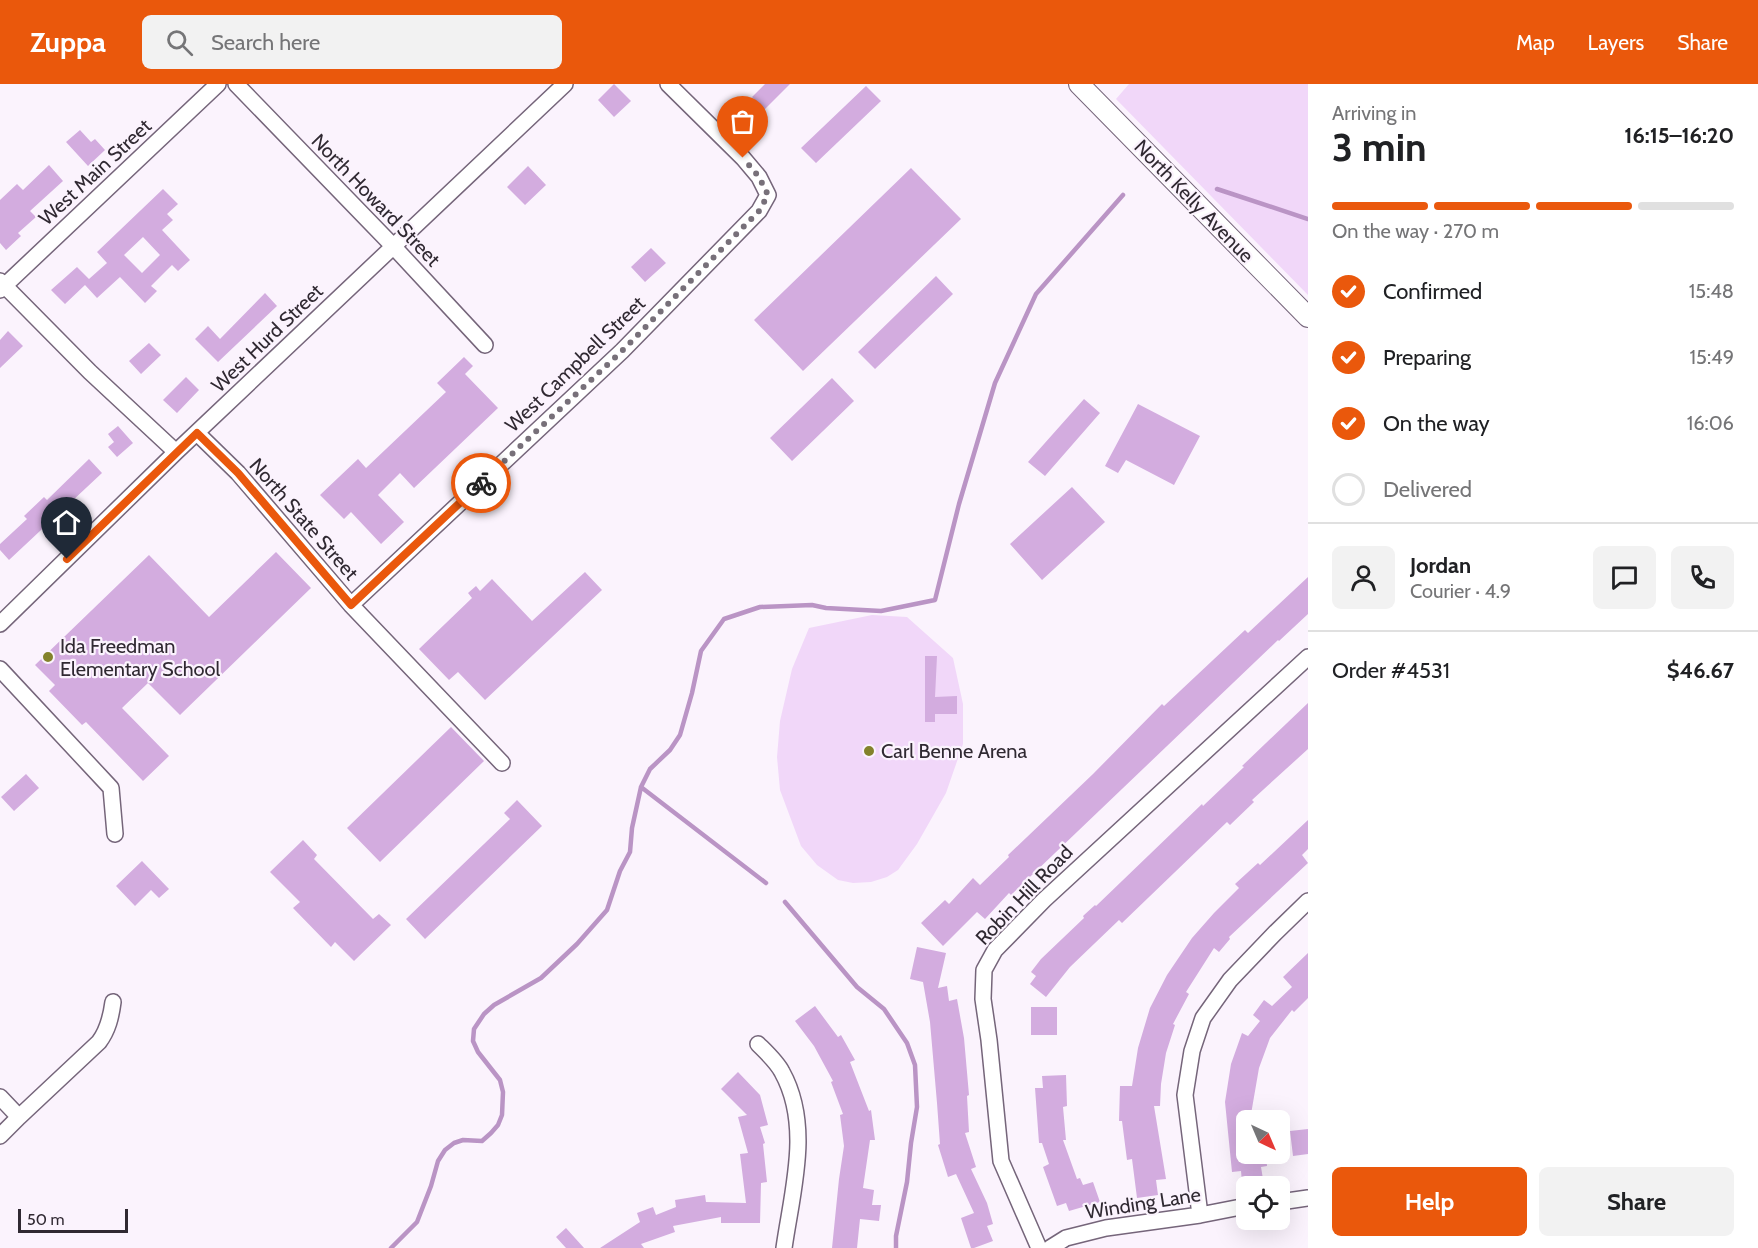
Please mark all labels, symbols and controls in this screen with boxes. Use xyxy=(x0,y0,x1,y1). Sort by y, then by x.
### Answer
search box xyxy=(142,15,562,69)
text: Zuppa xyxy=(30,25,106,59)
icon: search xyxy=(163,26,196,59)
text: Search here xyxy=(211,29,320,56)
text: Map xyxy=(1516,30,1555,55)
text: Layers xyxy=(1588,30,1644,55)
text: Share xyxy=(1677,30,1728,55)
pin xyxy=(717,96,768,158)
text: Arriving in xyxy=(1332,101,1416,125)
icon: bag xyxy=(726,105,759,138)
street label: West Main Street xyxy=(34,114,156,230)
text: 16:15–16:20 xyxy=(1624,122,1734,149)
text: 3 min xyxy=(1332,123,1427,171)
street label: North Howard Street xyxy=(307,129,446,271)
street label: North Kelly Avenue xyxy=(1129,135,1259,267)
text: On the way · 270 m xyxy=(1332,219,1499,243)
icon: check xyxy=(1332,275,1365,308)
text: Confirmed xyxy=(1383,278,1482,305)
street label: West Hurd Street xyxy=(206,279,328,397)
text: 15:48 xyxy=(1689,279,1734,303)
street label: West Campbell Street xyxy=(500,291,650,437)
icon: check xyxy=(1332,341,1365,374)
text: Preparing xyxy=(1383,344,1471,371)
text: 15:49 xyxy=(1690,345,1734,369)
icon: check xyxy=(1332,407,1365,440)
text: On the way xyxy=(1383,410,1490,437)
text: 16:06 xyxy=(1687,411,1734,435)
street label: North State Street xyxy=(245,453,364,585)
courier xyxy=(451,453,511,513)
icon: bike xyxy=(465,467,498,500)
text: Delivered xyxy=(1383,476,1472,503)
pin xyxy=(41,497,92,559)
icon: home xyxy=(50,506,83,539)
button: person xyxy=(1332,546,1395,609)
button: chat xyxy=(1593,546,1656,609)
button: phone xyxy=(1671,546,1734,609)
text: Jordan xyxy=(1410,552,1471,579)
text: Courier · 4.9 xyxy=(1410,579,1511,603)
place label: Ida Freedman Elementary School xyxy=(60,634,221,681)
marker: Ida Freedman Elementary School xyxy=(41,650,55,664)
text: Order #4531 xyxy=(1332,657,1450,684)
text: $46.67 xyxy=(1667,657,1734,684)
place label: Carl Benne Arena xyxy=(881,739,1028,763)
marker: Carl Benne Arena xyxy=(862,744,876,758)
street label: Robin Hill Road xyxy=(970,840,1078,950)
north arrow xyxy=(1236,1110,1290,1164)
map controls xyxy=(1236,1110,1290,1230)
button: Help xyxy=(1332,1167,1527,1236)
button: Share xyxy=(1539,1167,1734,1236)
button: locate xyxy=(1236,1176,1290,1230)
street label: Winding Lane xyxy=(1084,1182,1202,1224)
scale bar xyxy=(18,1206,128,1234)
text: 50 m xyxy=(27,1210,64,1229)

